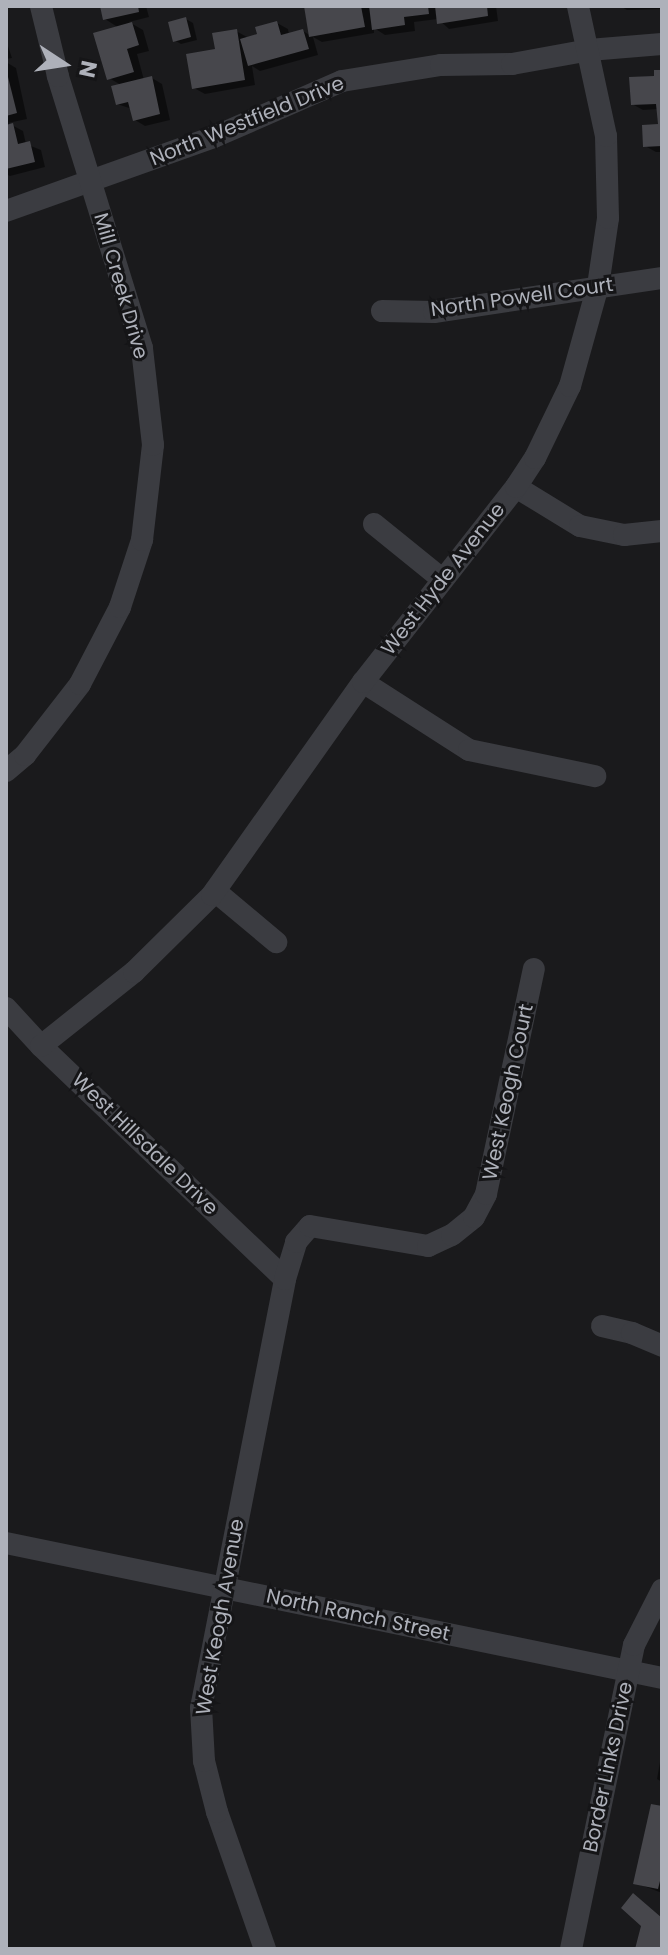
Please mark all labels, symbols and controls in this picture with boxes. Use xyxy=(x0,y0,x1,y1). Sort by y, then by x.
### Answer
north arrow xyxy=(24,24,104,104)
text: N xyxy=(71,58,105,80)
street label: North Westfield Drive xyxy=(146,71,348,171)
street label: Mill Creek Drive xyxy=(89,210,153,362)
street label: North Powell Court xyxy=(429,272,615,322)
street label: West Hyde Avenue xyxy=(376,498,510,660)
street label: West Keogh Court xyxy=(478,1002,538,1182)
street label: West Hillsdale Drive xyxy=(67,1068,223,1220)
street label: West Keogh Avenue xyxy=(191,1517,249,1717)
street label: North Ranch Street xyxy=(264,1584,452,1646)
street label: Border Links Drive xyxy=(578,1679,638,1855)

